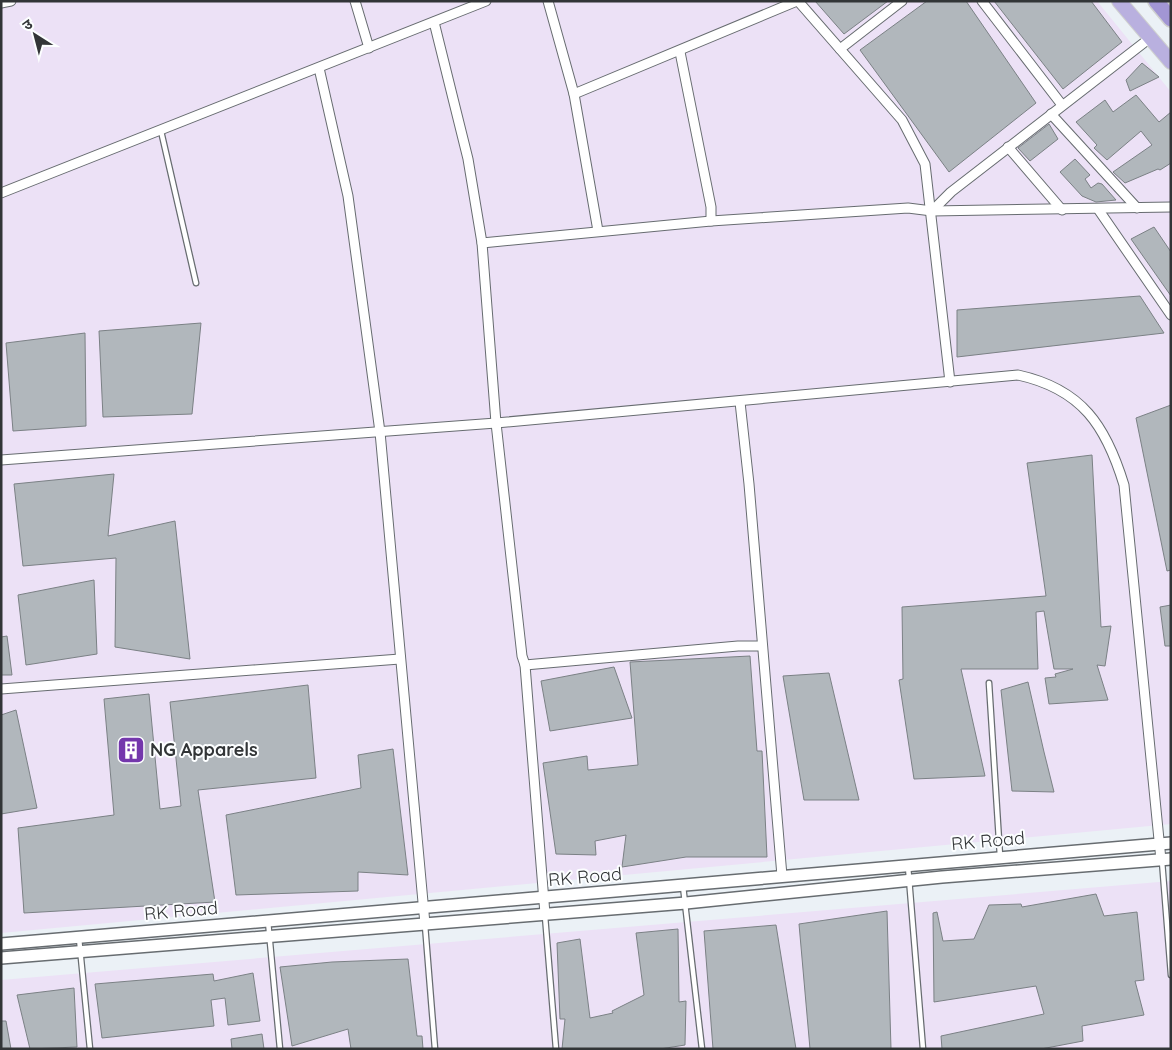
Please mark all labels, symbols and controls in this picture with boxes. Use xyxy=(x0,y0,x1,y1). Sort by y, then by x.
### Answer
north arrow xyxy=(10,10,60,60)
text: उ xyxy=(19,14,37,34)
building icon: NG Apparels xyxy=(116,735,146,765)
place label: NG Apparels xyxy=(150,738,258,761)
street label: RK Road xyxy=(950,826,1026,855)
street label: RK Road xyxy=(547,862,623,891)
street label: RK Road xyxy=(143,896,219,925)

